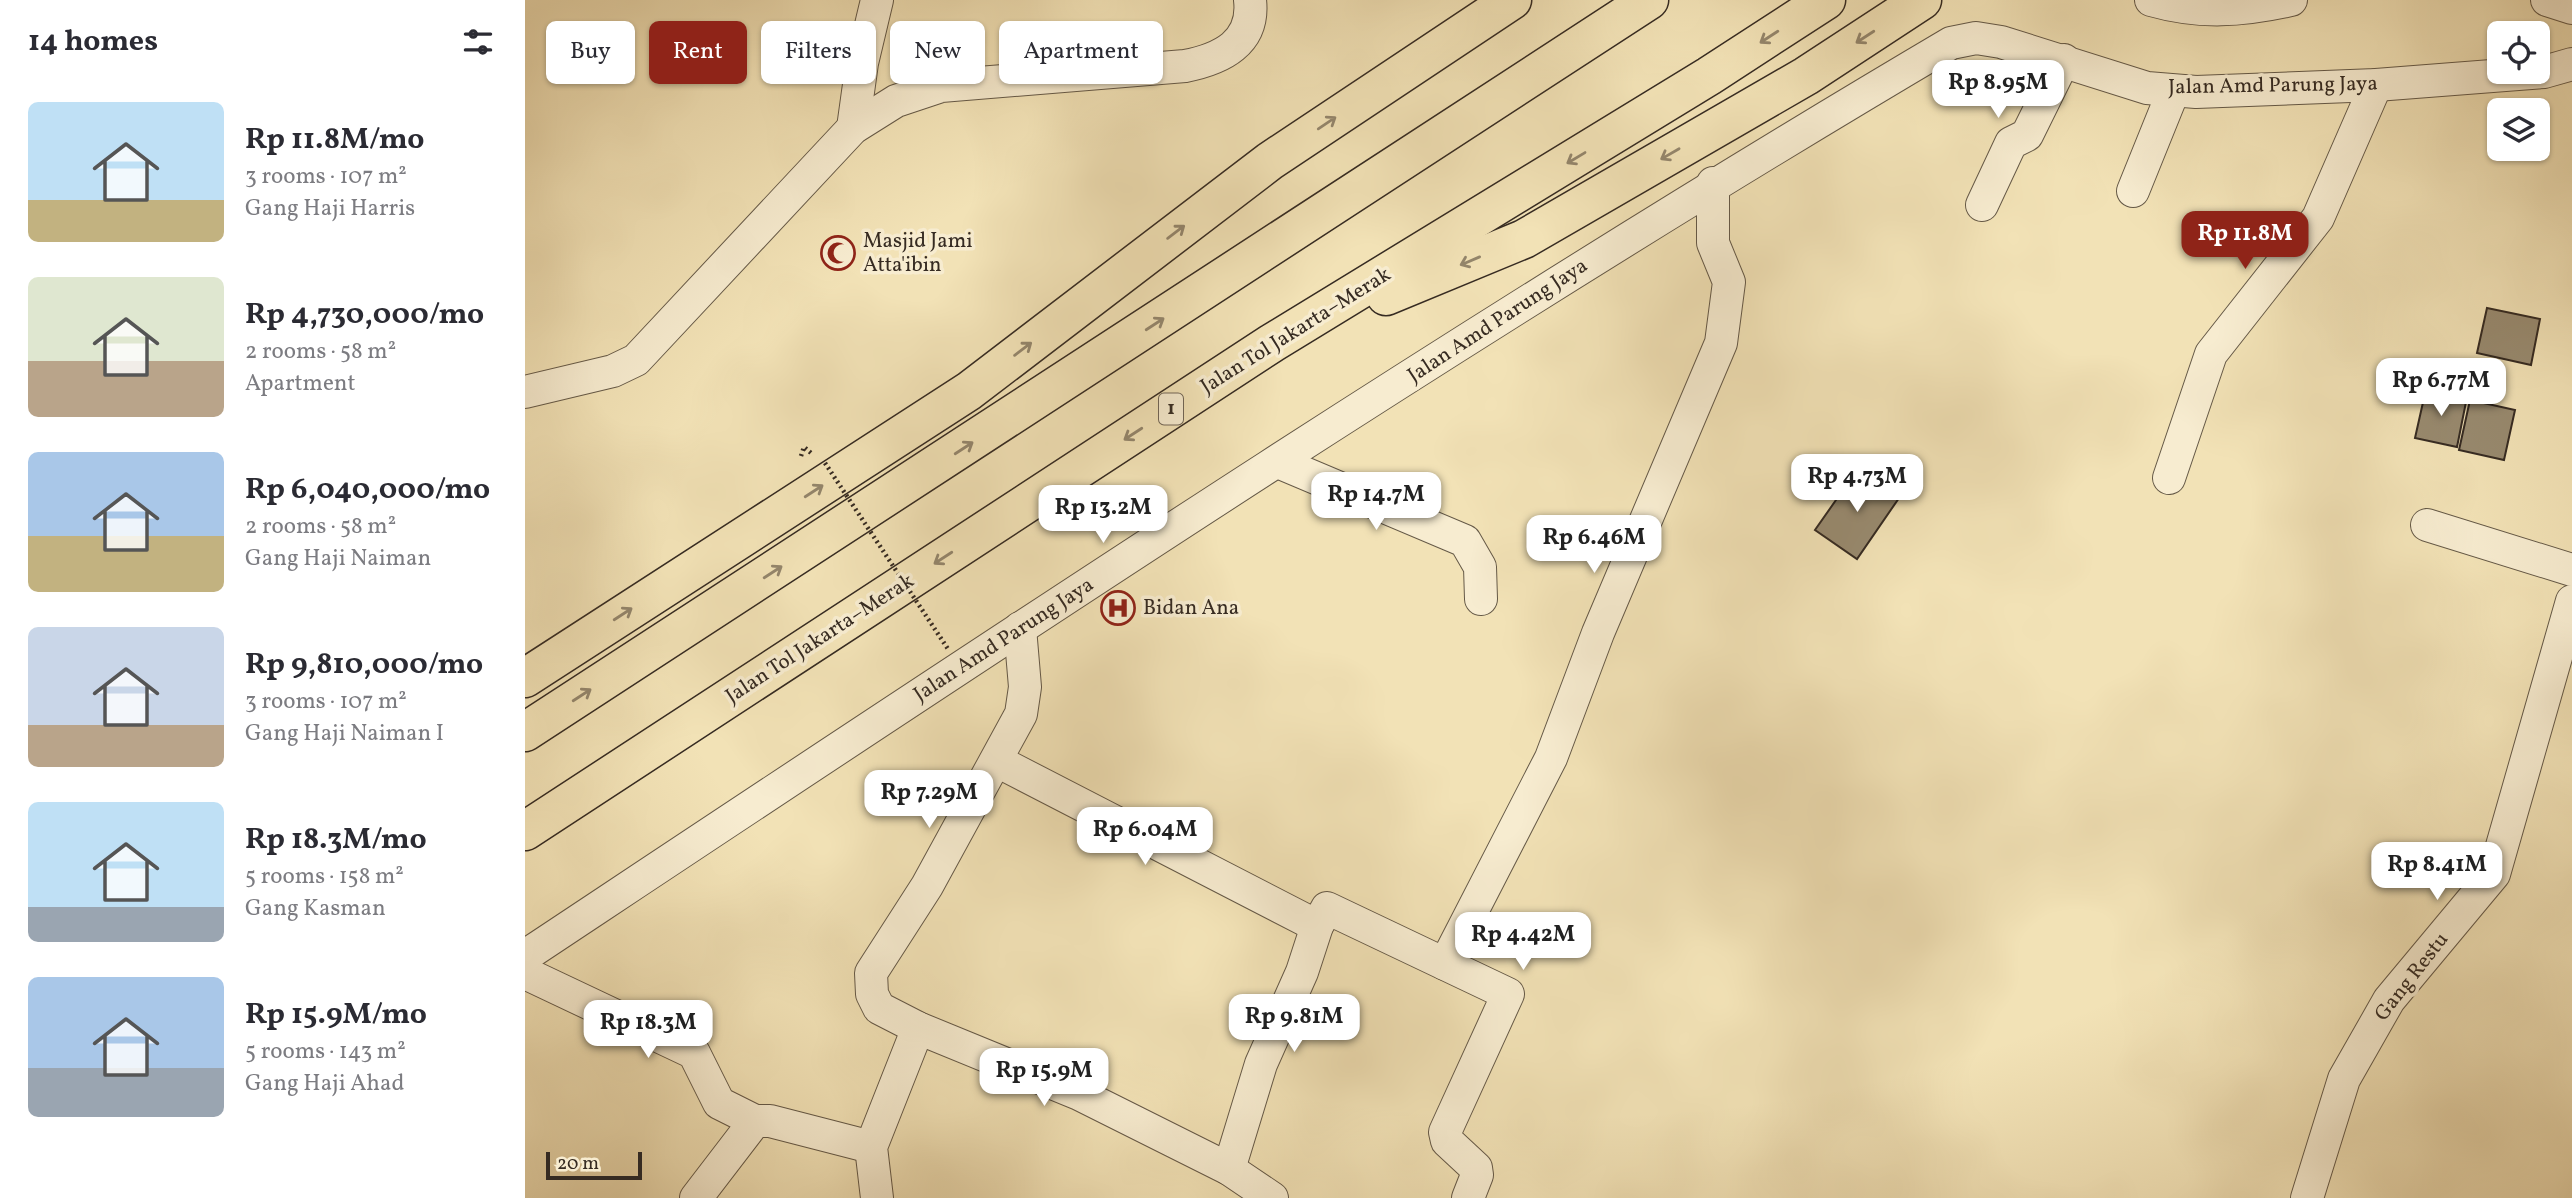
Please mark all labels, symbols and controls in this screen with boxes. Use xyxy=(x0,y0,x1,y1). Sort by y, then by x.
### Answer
text: 14 homes xyxy=(28,21,158,63)
chip: Buy xyxy=(546,21,635,84)
chip: Rent xyxy=(649,21,747,84)
chip: Filters xyxy=(761,21,876,84)
chip: New xyxy=(890,21,985,84)
chip: Apartment xyxy=(999,21,1163,84)
map controls xyxy=(2487,21,2550,161)
button: locate xyxy=(2487,21,2550,84)
icon: filters xyxy=(459,23,497,61)
one-way arrow xyxy=(1856,30,1875,44)
one-way arrow xyxy=(1759,31,1779,45)
pin: Rp 8.95M xyxy=(1926,60,2070,120)
text: Rp 8.95M xyxy=(1948,67,2048,99)
street label: Jalan Amd Parung Jaya xyxy=(2168,70,2378,102)
button: layers xyxy=(2487,98,2550,161)
one-way arrow xyxy=(1317,116,1336,130)
text: Rp 11.8M/mo xyxy=(245,119,424,161)
icon: home xyxy=(84,130,168,214)
one-way arrow xyxy=(1660,148,1681,161)
one-way arrow xyxy=(1566,151,1586,165)
text: 3 rooms · 107 m² xyxy=(245,161,407,193)
text: Gang Haji Harris xyxy=(245,193,415,225)
pin: Rp 11.8M xyxy=(2173,212,2317,271)
text: Rp 11.8M xyxy=(2197,218,2293,250)
one-way arrow xyxy=(1166,225,1185,240)
place label: Masjid Jami Atta'ibin xyxy=(863,227,973,280)
mosque icon: Masjid Jami Atta'ibin xyxy=(819,234,857,272)
street label: Jalan Amd Parung Jaya xyxy=(1402,252,1594,390)
one-way arrow xyxy=(1459,256,1481,269)
street label: Jalan Tol Jakarta–Merak xyxy=(1195,260,1397,401)
text: Rp 4,730,000/mo xyxy=(245,294,484,336)
icon: home xyxy=(84,305,168,389)
one-way arrow xyxy=(1145,317,1164,332)
text: 2 rooms · 58 m² xyxy=(245,336,396,368)
one-way arrow xyxy=(1013,342,1032,357)
pin: Rp 6.77M xyxy=(2369,358,2513,418)
text: Rp 6.77M xyxy=(2392,365,2490,397)
text: Apartment xyxy=(245,368,356,400)
road number: 1 xyxy=(1159,394,1183,424)
one-way arrow xyxy=(1124,427,1144,441)
one-way arrow xyxy=(954,441,973,455)
pin: Rp 4.73M xyxy=(1785,454,1929,514)
text: Rp 4.73M xyxy=(1807,461,1907,493)
text: Rp 6,040,000/mo xyxy=(245,469,490,511)
pin: Rp 14.7M xyxy=(1304,472,1448,532)
text: Rp 14.7M xyxy=(1327,479,1425,511)
icon: home xyxy=(84,480,168,564)
one-way arrow xyxy=(804,483,824,497)
pin: Rp 13.2M xyxy=(1031,486,1175,545)
text: Rp 13.2M xyxy=(1055,492,1151,524)
text: 2 rooms · 58 m² xyxy=(245,511,396,543)
pin: Rp 6.46M xyxy=(1522,516,1666,575)
text: Rp 6.46M xyxy=(1542,522,1646,554)
text: Gang Haji Naiman xyxy=(245,543,431,575)
one-way arrow xyxy=(934,551,953,566)
one-way arrow xyxy=(763,564,783,578)
street label: Jalan Tol Jakarta–Merak xyxy=(720,567,920,711)
street label: Jalan Amd Parung Jaya xyxy=(908,571,1100,709)
hospital icon: Bidan Ana xyxy=(1099,589,1137,627)
place label: Bidan Ana xyxy=(1143,594,1239,623)
one-way arrow xyxy=(613,607,633,621)
text: Rp 9,810,000/mo xyxy=(245,644,483,686)
icon: home xyxy=(84,655,168,739)
text: 3 rooms · 107 m² xyxy=(245,686,407,718)
one-way arrow xyxy=(572,688,592,702)
text: Gang Haji Naiman I xyxy=(245,718,444,750)
pin: Rp 7.29M xyxy=(857,770,1001,830)
text: Rp 7.29M xyxy=(880,777,978,809)
pin: Rp 6.04M xyxy=(1073,808,1217,867)
text: Rp 6.04M xyxy=(1093,814,1197,846)
text: Rp 18.3M/mo xyxy=(245,819,427,861)
icon: home xyxy=(84,830,168,914)
pin: Rp 8.41M xyxy=(2365,842,2509,902)
text: Rp 8.41M xyxy=(2387,849,2487,881)
text: 5 rooms · 158 m² xyxy=(245,861,404,893)
text: Gang Kasman xyxy=(245,893,386,925)
pin: Rp 4.42M xyxy=(1451,912,1595,972)
text: Rp 4.42M xyxy=(1471,919,1575,951)
street label: Gang Restu xyxy=(2368,927,2456,1027)
text: Rp 15.9M/mo xyxy=(245,994,427,1036)
pin: Rp 9.81M xyxy=(1222,995,1366,1054)
pin: Rp 18.3M xyxy=(576,1000,720,1060)
text: Rp 9.81M xyxy=(1245,1001,1343,1033)
icon: home xyxy=(84,1005,168,1089)
text: Rp 18.3M xyxy=(600,1007,696,1039)
text: 5 rooms · 143 m² xyxy=(245,1036,406,1068)
pin: Rp 15.9M xyxy=(972,1048,1116,1108)
text: Rp 15.9M xyxy=(995,1055,1093,1087)
text: Gang Haji Ahad xyxy=(245,1068,404,1100)
scale bar xyxy=(546,1149,642,1181)
text: 20 m xyxy=(557,1151,599,1177)

